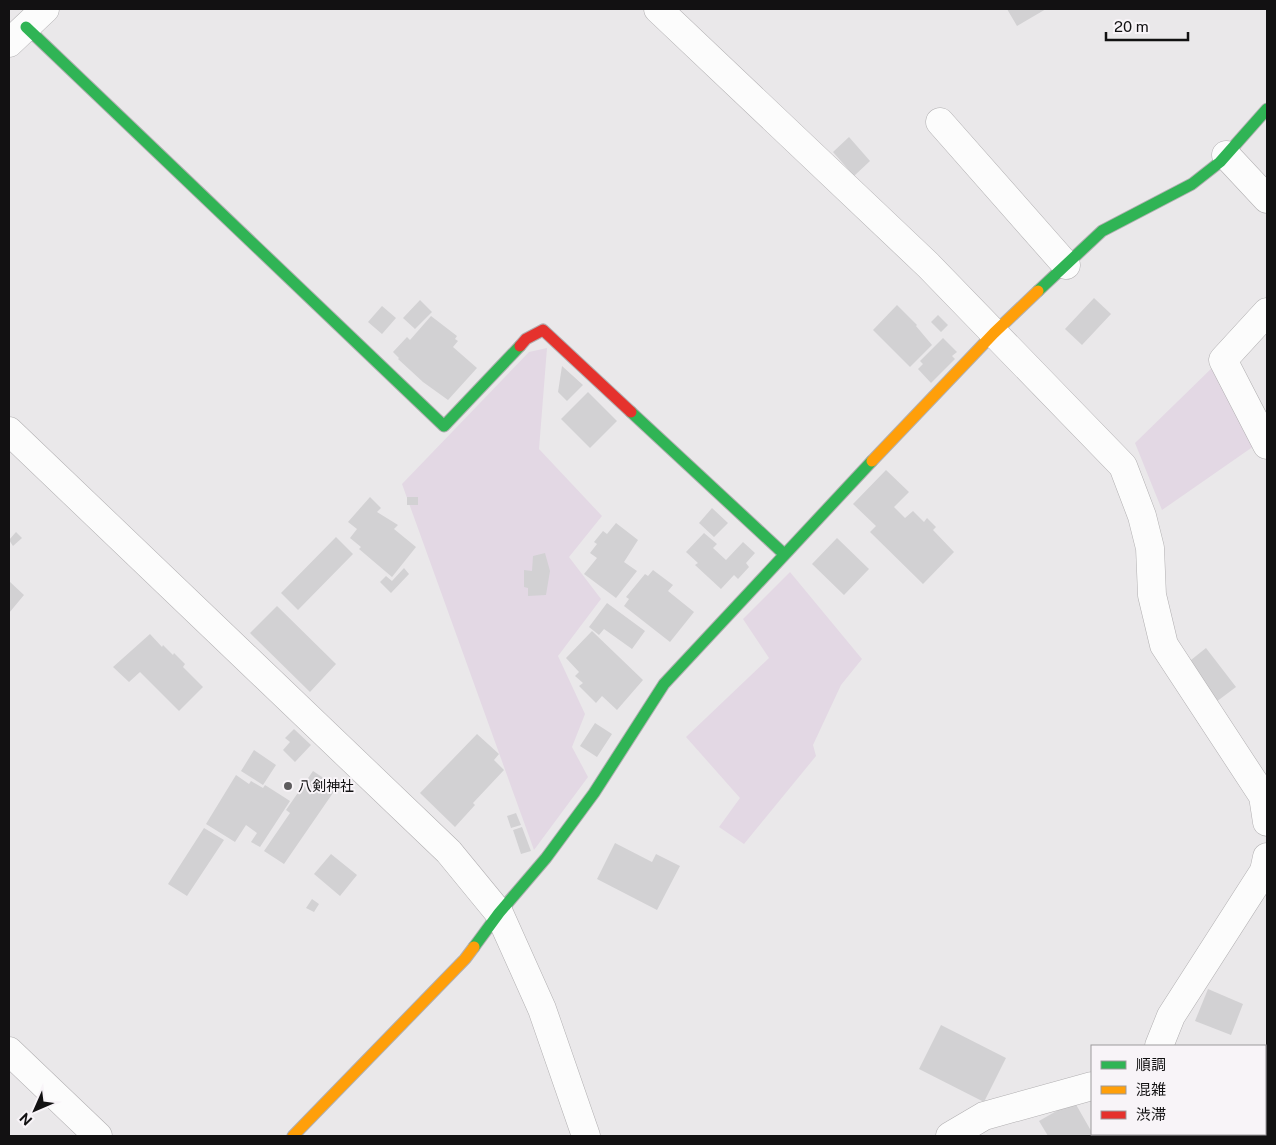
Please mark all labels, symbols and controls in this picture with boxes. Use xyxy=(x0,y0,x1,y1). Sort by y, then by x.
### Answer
scale bar xyxy=(1106,10,1188,42)
text: 20 m xyxy=(1114,18,1149,35)
place label: 八剣神社 xyxy=(298,778,354,794)
marker: 八剣神社 xyxy=(282,780,294,792)
legend xyxy=(1091,1045,1266,1135)
text: 順調 xyxy=(1136,1056,1166,1073)
text: 混雑 xyxy=(1136,1081,1166,1098)
north arrow xyxy=(10,1085,60,1135)
text: 渋滞 xyxy=(1136,1106,1166,1123)
text: N xyxy=(16,1110,35,1129)

